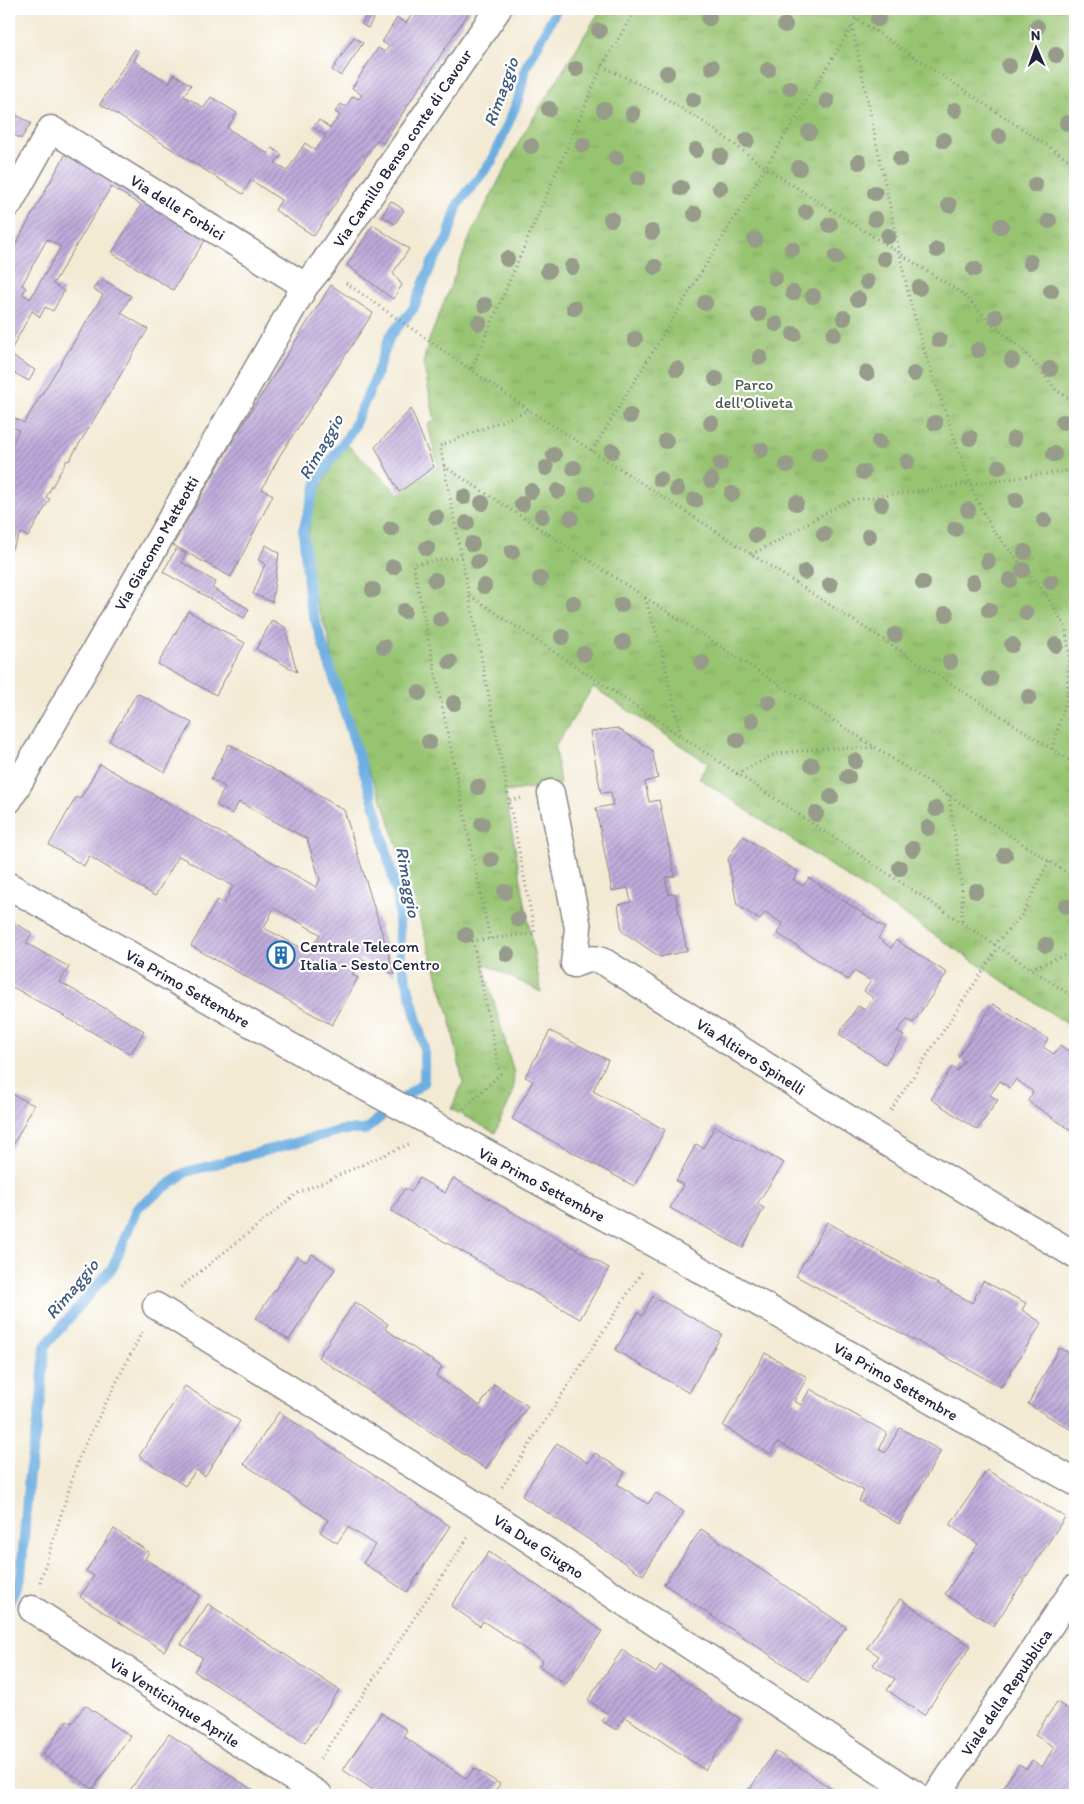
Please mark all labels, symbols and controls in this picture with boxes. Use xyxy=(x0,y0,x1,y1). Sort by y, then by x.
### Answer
north arrow xyxy=(1012,22,1062,72)
text: N xyxy=(1031,27,1041,44)
street label: Via Camillo Benso conte di Cavour xyxy=(329,46,476,251)
water label: Rimaggio xyxy=(478,54,524,129)
street label: Via delle Forbici xyxy=(127,171,229,244)
park label: Parco dell'Oliveta xyxy=(715,375,794,412)
water label: Rimaggio xyxy=(294,410,349,484)
street label: Via Giacomo Matteotti xyxy=(110,473,203,614)
water label: Rimaggio xyxy=(391,845,425,920)
place label: Centrale Telecom Italia - Sesto Centro xyxy=(300,937,440,974)
building icon: Centrale Telecom Italia - Sesto Centro xyxy=(266,940,296,970)
street label: Via Primo Settembre xyxy=(122,945,253,1032)
street label: Via Altiero Spinelli xyxy=(693,1014,809,1099)
street label: Via Primo Settembre xyxy=(475,1143,608,1226)
water label: Rimaggio xyxy=(41,1254,104,1324)
street label: Via Primo Settembre xyxy=(830,1338,961,1425)
street label: Via Due Giugno xyxy=(490,1510,588,1583)
street label: Viale della Repubblica xyxy=(957,1625,1056,1759)
street label: Via Venticinque Aprile xyxy=(106,1653,244,1752)

